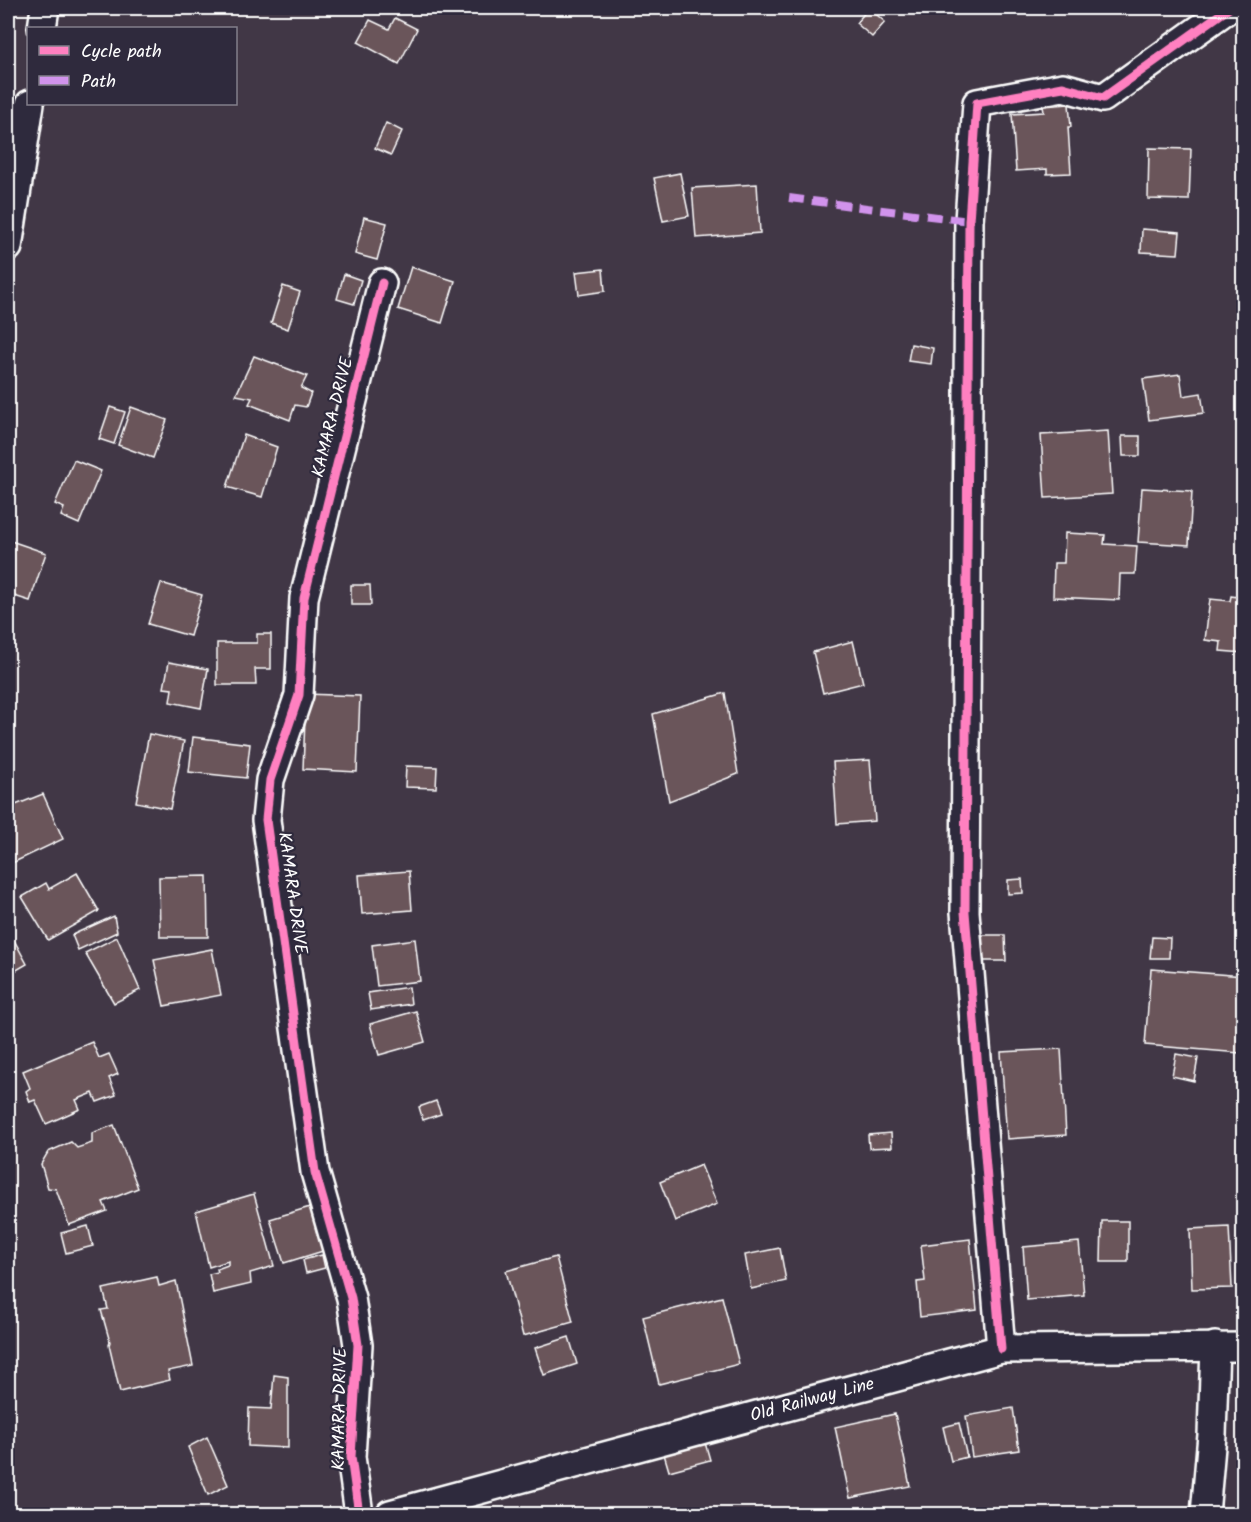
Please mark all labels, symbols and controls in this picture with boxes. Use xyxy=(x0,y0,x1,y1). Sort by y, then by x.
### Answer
legend xyxy=(27,27,237,105)
text: Cycle path xyxy=(81,38,162,67)
text: Path xyxy=(81,68,116,97)
street label: KAMARA DRIVE xyxy=(304,354,363,481)
street label: KAMARA DRIVE xyxy=(269,830,315,957)
street label: KAMARA DRIVE xyxy=(325,1347,356,1471)
street label: Old Railway Line xyxy=(747,1370,878,1431)

